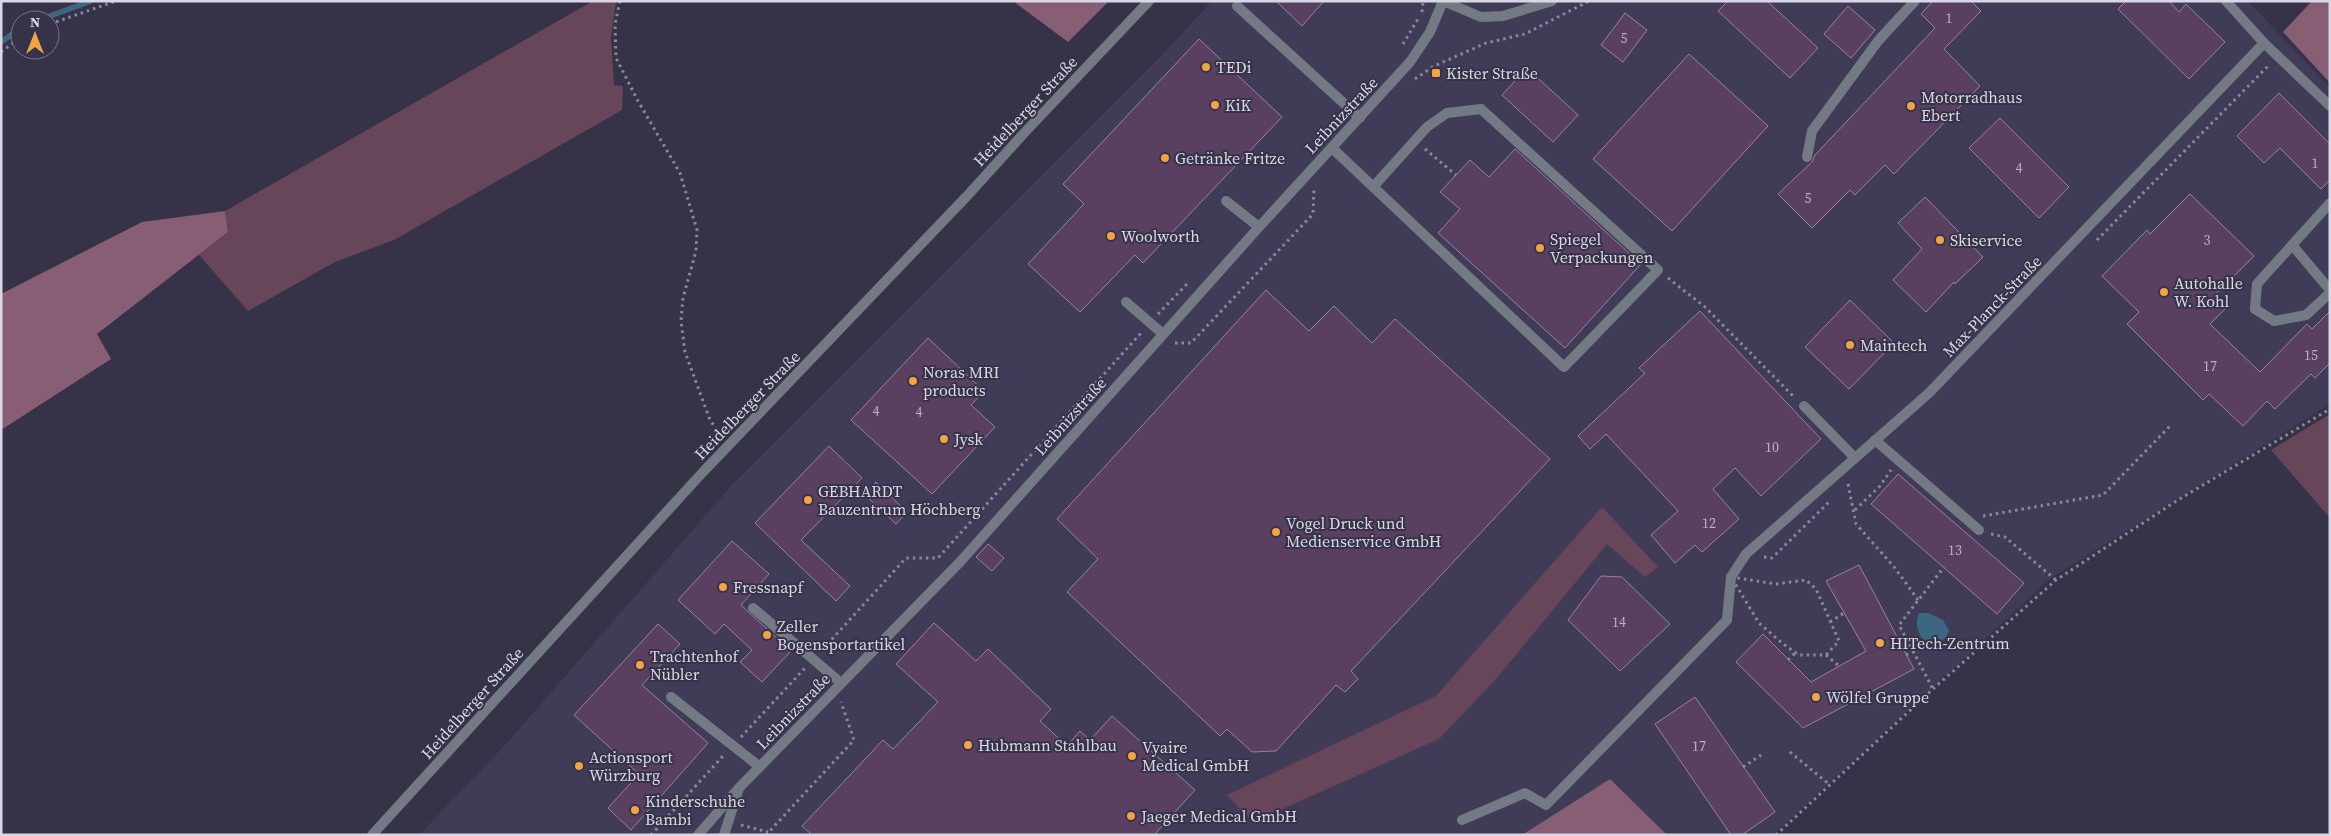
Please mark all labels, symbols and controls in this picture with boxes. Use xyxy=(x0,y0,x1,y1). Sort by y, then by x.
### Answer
house number: 1 xyxy=(1946,8,1953,28)
north arrow xyxy=(10,10,60,60)
text: N xyxy=(30,12,40,32)
house number: 5 xyxy=(1621,28,1628,48)
street label: Heidelberger Straße xyxy=(968,51,1082,171)
place label: TEDi xyxy=(1216,56,1252,78)
marker: TEDi xyxy=(1200,61,1212,73)
place label: Kister Straße xyxy=(1446,62,1538,84)
marker: Kister Straße xyxy=(1430,67,1442,79)
street label: Leibnizstraße xyxy=(1300,72,1382,158)
place label: Motorradhaus Ebert xyxy=(1921,86,2022,126)
place label: KiK xyxy=(1225,94,1251,116)
marker: KiK xyxy=(1209,99,1221,111)
marker: Motorradhaus Ebert xyxy=(1905,100,1917,112)
place label: Getränke Fritze xyxy=(1175,147,1285,169)
marker: Getränke Fritze xyxy=(1159,152,1171,164)
house number: 1 xyxy=(2312,153,2319,173)
house number: 4 xyxy=(2016,158,2023,178)
house number: 5 xyxy=(1805,188,1812,208)
place label: Woolworth xyxy=(1121,225,1200,247)
place label: Spiegel Verpackungen xyxy=(1550,228,1654,268)
place label: Skiservice xyxy=(1950,229,2022,251)
marker: Woolworth xyxy=(1105,230,1117,242)
house number: 3 xyxy=(2204,230,2211,250)
marker: Skiservice xyxy=(1934,234,1946,246)
marker: Spiegel Verpackungen xyxy=(1534,242,1546,254)
street label: Max-Planck-Straße xyxy=(1938,250,2046,362)
place label: Autohalle W. Kohl xyxy=(2174,272,2243,312)
marker: Autohalle W. Kohl xyxy=(2158,286,2170,298)
place label: Maintech xyxy=(1860,334,1928,356)
marker: Maintech xyxy=(1844,339,1856,351)
house number: 15 xyxy=(2304,345,2318,365)
street label: Heidelberger Straße xyxy=(689,346,805,464)
house number: 17 xyxy=(2203,356,2217,376)
place label: Noras MRI products xyxy=(923,361,1000,401)
street label: Leibnizstraße xyxy=(1029,372,1111,460)
marker: Noras MRI products xyxy=(907,375,919,387)
house number: 4 xyxy=(873,401,880,421)
house number: 4 xyxy=(916,402,923,422)
place label: Jysk xyxy=(953,428,983,450)
marker: Jysk xyxy=(938,433,950,445)
house number: 10 xyxy=(1765,437,1779,457)
place label: GEBHARDT Bauzentrum Höchberg xyxy=(818,480,981,520)
marker: GEBHARDT Bauzentrum Höchberg xyxy=(802,494,814,506)
place label: Vogel Druck und Medienservice GmbH xyxy=(1286,512,1441,552)
house number: 12 xyxy=(1702,513,1716,533)
marker: Vogel Druck und Medienservice GmbH xyxy=(1270,526,1282,538)
house number: 13 xyxy=(1948,540,1962,560)
place label: Fressnapf xyxy=(733,576,804,598)
marker: Fressnapf xyxy=(717,581,729,593)
house number: 14 xyxy=(1612,612,1626,632)
place label: Zeller Bogensportartikel xyxy=(777,615,906,655)
marker: Zeller Bogensportartikel xyxy=(761,629,773,641)
place label: HITech-Zentrum xyxy=(1890,632,2010,654)
marker: HITech-Zentrum xyxy=(1874,637,1886,649)
street label: Heidelberger Straße xyxy=(416,642,528,764)
place label: Trachtenhof Nübler xyxy=(650,645,740,685)
marker: Trachtenhof Nübler xyxy=(634,659,646,671)
street label: Leibnizstraße xyxy=(751,668,835,754)
place label: Wölfel Gruppe xyxy=(1826,686,1929,708)
marker: Wölfel Gruppe xyxy=(1810,691,1822,703)
place label: Hubmann Stahlbau xyxy=(978,734,1117,756)
place label: Vyaire Medical GmbH xyxy=(1142,736,1249,776)
house number: 17 xyxy=(1692,736,1706,756)
marker: Hubmann Stahlbau xyxy=(962,739,974,751)
place label: Actionsport Würzburg xyxy=(589,746,674,786)
marker: Vyaire Medical GmbH xyxy=(1126,750,1138,762)
marker: Actionsport Würzburg xyxy=(573,760,585,772)
place label: Kinderschuhe Bambi xyxy=(645,790,745,830)
marker: Kinderschuhe Bambi xyxy=(629,804,641,816)
place label: Jaeger Medical GmbH xyxy=(1140,805,1297,827)
marker: Jaeger Medical GmbH xyxy=(1125,810,1137,822)

